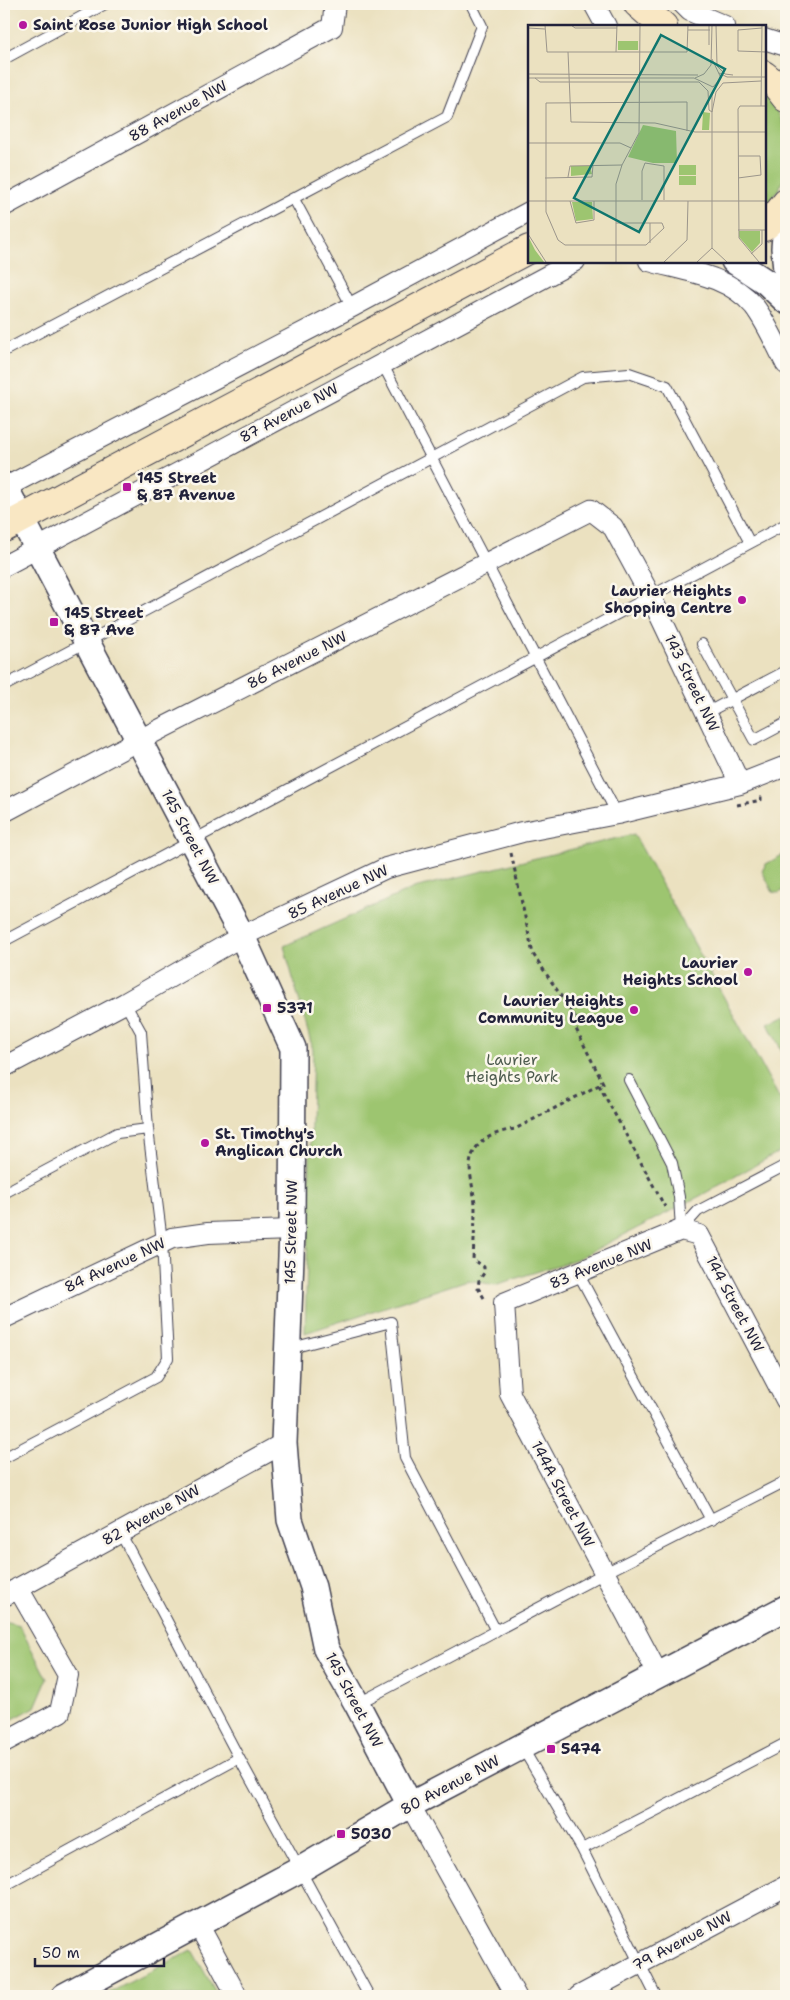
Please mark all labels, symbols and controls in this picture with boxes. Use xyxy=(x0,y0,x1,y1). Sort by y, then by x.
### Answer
place label: Saint Rose Junior High School xyxy=(33,15,268,35)
marker: Saint Rose Junior High School xyxy=(17,19,29,31)
inset map xyxy=(528,25,765,262)
street label: 88 Avenue NW xyxy=(125,76,231,146)
street label: 87 Avenue NW xyxy=(236,379,342,447)
place label: 145 Street & 87 Avenue xyxy=(137,468,235,505)
marker: 145 Street & 87 Avenue xyxy=(121,481,133,493)
place label: Laurier Heights Shopping Centre xyxy=(605,581,732,618)
marker: Laurier Heights Shopping Centre xyxy=(736,594,748,606)
place label: 145 Street & 87 Ave xyxy=(64,603,144,640)
marker: 145 Street & 87 Ave xyxy=(48,616,60,628)
street label: 86 Avenue NW xyxy=(244,626,350,694)
street label: 143 Street NW xyxy=(660,631,724,735)
street label: 145 Street NW xyxy=(157,786,223,888)
street label: 85 Avenue NW xyxy=(285,860,391,924)
place label: Laurier Heights School xyxy=(623,953,738,990)
marker: Laurier Heights School xyxy=(742,966,754,978)
place label: Laurier Heights Community League xyxy=(478,991,624,1028)
place label: 5371 xyxy=(277,998,313,1018)
marker: 5371 xyxy=(261,1002,273,1014)
marker: Laurier Heights Community League xyxy=(628,1004,640,1016)
park label: Laurier Heights Park xyxy=(466,1050,558,1087)
place label: St. Timothy's Anglican Church xyxy=(215,1124,343,1161)
marker: St. Timothy's Anglican Church xyxy=(199,1137,211,1149)
street label: 145 Street NW xyxy=(280,1179,302,1285)
street label: 84 Avenue NW xyxy=(61,1233,169,1297)
street label: 83 Avenue NW xyxy=(547,1234,655,1294)
street label: 144 Street NW xyxy=(701,1252,769,1356)
street label: 144A Street NW xyxy=(527,1438,599,1550)
street label: 82 Avenue NW xyxy=(98,1480,204,1550)
street label: 145 Street NW xyxy=(321,1649,387,1751)
place label: 5474 xyxy=(561,1739,601,1759)
marker: 5474 xyxy=(545,1743,557,1755)
street label: 80 Avenue NW xyxy=(397,1750,503,1820)
place label: 5030 xyxy=(351,1824,391,1844)
marker: 5030 xyxy=(335,1828,347,1840)
street label: 79 Avenue NW xyxy=(629,1906,735,1976)
scale bar xyxy=(35,1935,164,1967)
text: 50 m xyxy=(42,1943,80,1963)

